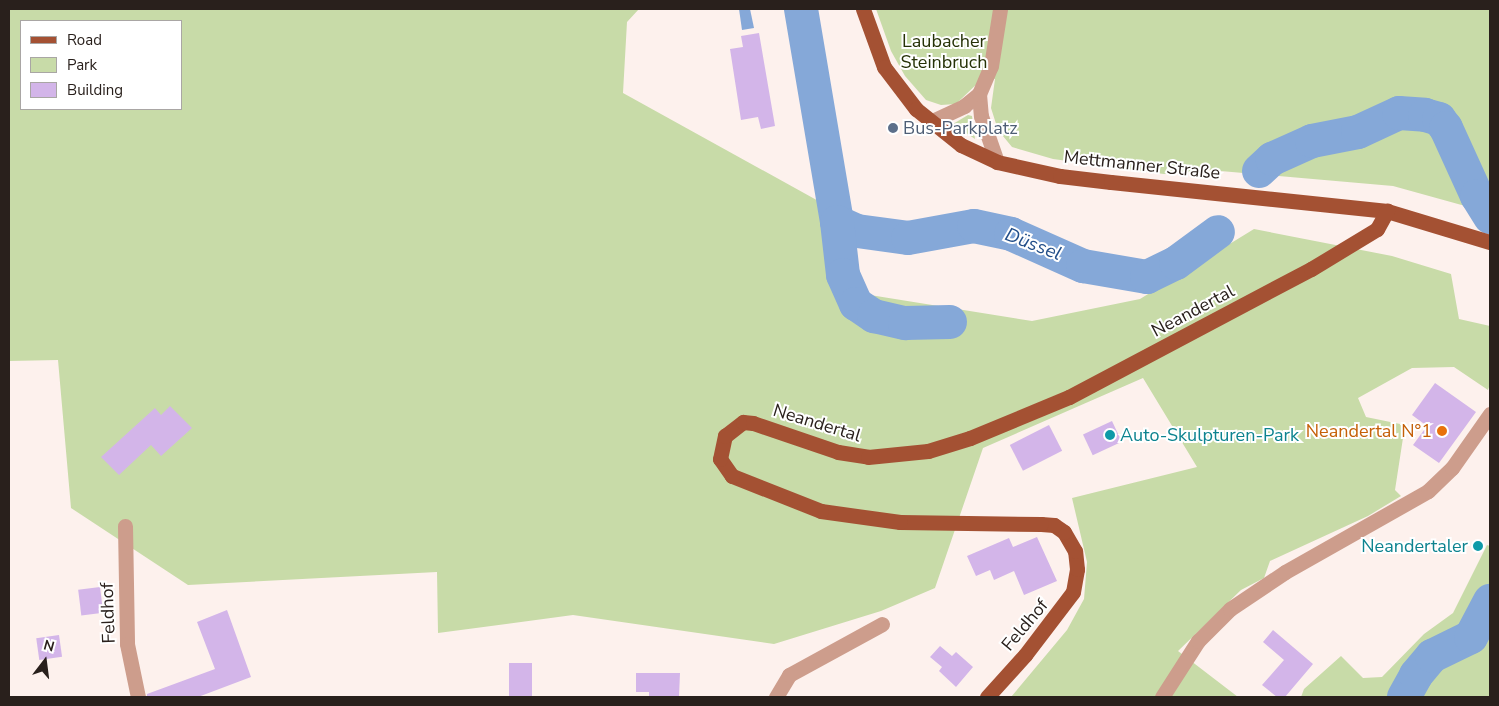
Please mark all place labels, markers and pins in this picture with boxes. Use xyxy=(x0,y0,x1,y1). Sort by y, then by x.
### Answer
place label: Bus-Parkplatz xyxy=(903,117,1018,139)
marker: Bus-Parkplatz xyxy=(887,122,899,134)
place label: Neandertal N°1 xyxy=(1306,420,1432,442)
place label: Auto-Skulpturen-Park xyxy=(1120,424,1299,446)
marker: Neandertal N°1 xyxy=(1436,425,1448,437)
marker: Auto-Skulpturen-Park xyxy=(1104,429,1116,441)
place label: Neandertaler xyxy=(1361,535,1468,557)
marker: Neandertaler xyxy=(1472,540,1484,552)

